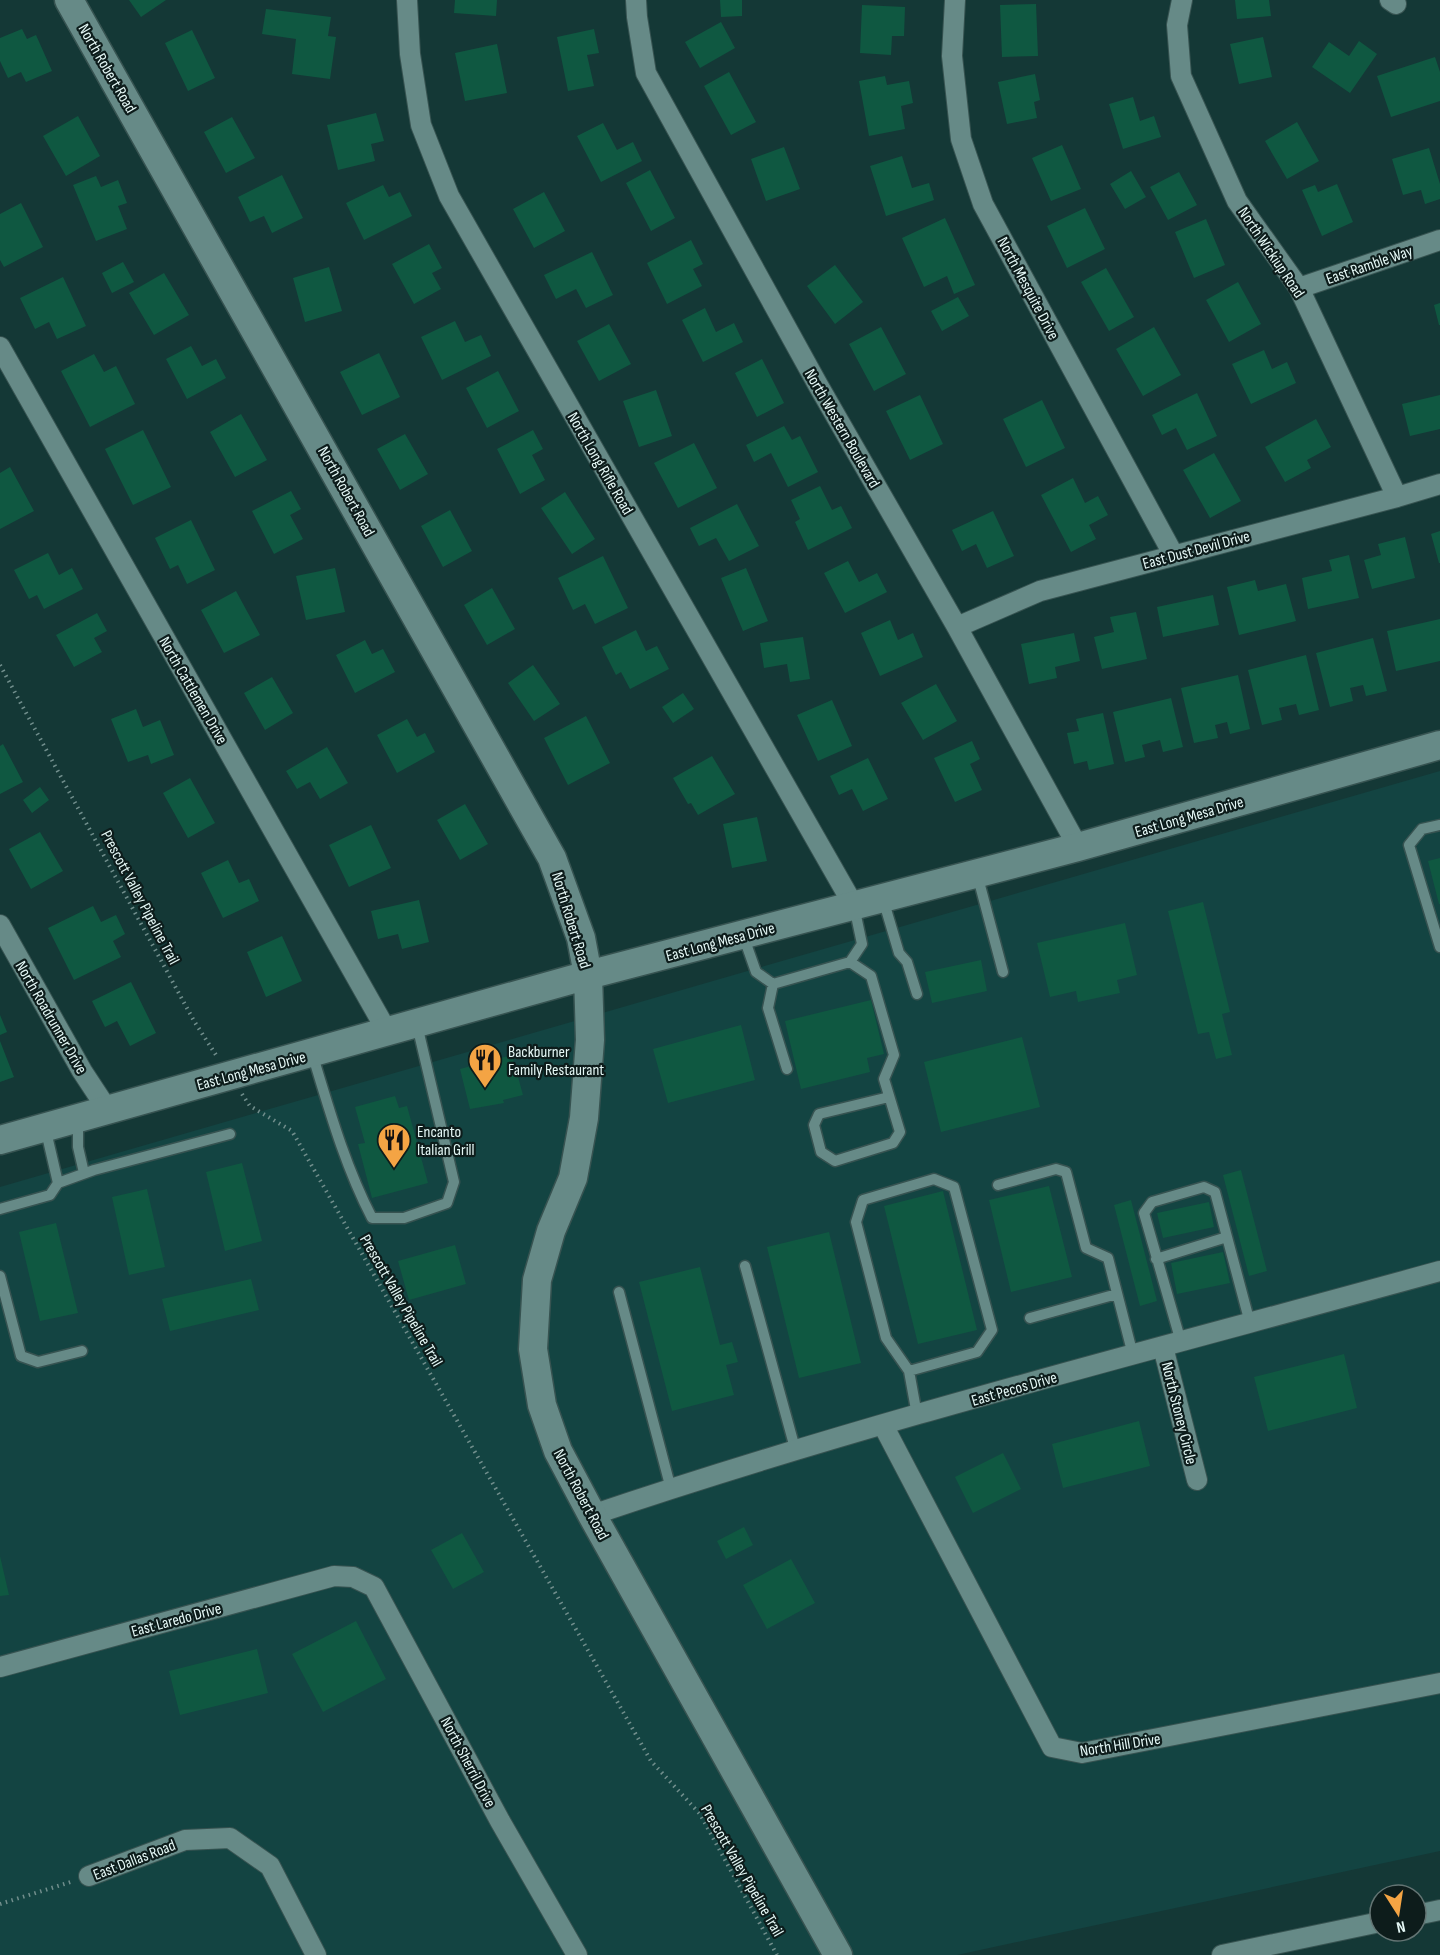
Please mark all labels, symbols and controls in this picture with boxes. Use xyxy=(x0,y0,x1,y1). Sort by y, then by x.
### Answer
street label: North Robert Road xyxy=(74,21,140,117)
street label: North Wickiup Road xyxy=(1233,204,1308,302)
street label: North Mesquite Drive xyxy=(993,234,1063,343)
street label: East Ramble Way xyxy=(1324,242,1415,289)
street label: North Western Boulevard xyxy=(800,366,883,492)
street label: North Long Rifle Road xyxy=(563,409,637,518)
street label: North Robert Road xyxy=(313,444,378,540)
street label: East Dust Devil Drive xyxy=(1141,527,1252,574)
street label: North Cattlemen Drive xyxy=(154,634,231,748)
street label: East Long Mesa Drive xyxy=(1133,793,1246,842)
street label: Prescott Valley Pipeline Trail xyxy=(96,827,183,968)
street label: North Robert Road xyxy=(547,870,594,971)
street label: East Long Mesa Drive xyxy=(664,919,777,966)
street label: North Roadrunner Drive xyxy=(11,958,91,1077)
restaurant icon: Backburner Family Restaurant xyxy=(467,1042,503,1089)
place label: Backburner Family Restaurant xyxy=(508,1043,604,1080)
street label: East Long Mesa Drive xyxy=(195,1048,308,1095)
restaurant icon: Encanto Italian Grill xyxy=(376,1122,412,1169)
place label: Encanto Italian Grill xyxy=(417,1123,475,1160)
street label: Prescott Valley Pipeline Trail xyxy=(355,1231,446,1370)
street label: North Stoney Circle xyxy=(1157,1360,1200,1467)
street label: East Pecos Drive xyxy=(969,1368,1059,1411)
street label: North Robert Road xyxy=(549,1446,612,1543)
street label: East Laredo Drive xyxy=(129,1599,223,1642)
street label: North Sherril Drive xyxy=(436,1714,499,1811)
street label: North Hill Drive xyxy=(1079,1730,1162,1761)
street label: Prescott Valley Pipeline Trail xyxy=(696,1801,787,1940)
street label: East Dallas Road xyxy=(91,1836,178,1885)
north arrow xyxy=(1368,1883,1428,1943)
text: N xyxy=(1395,1916,1407,1936)

